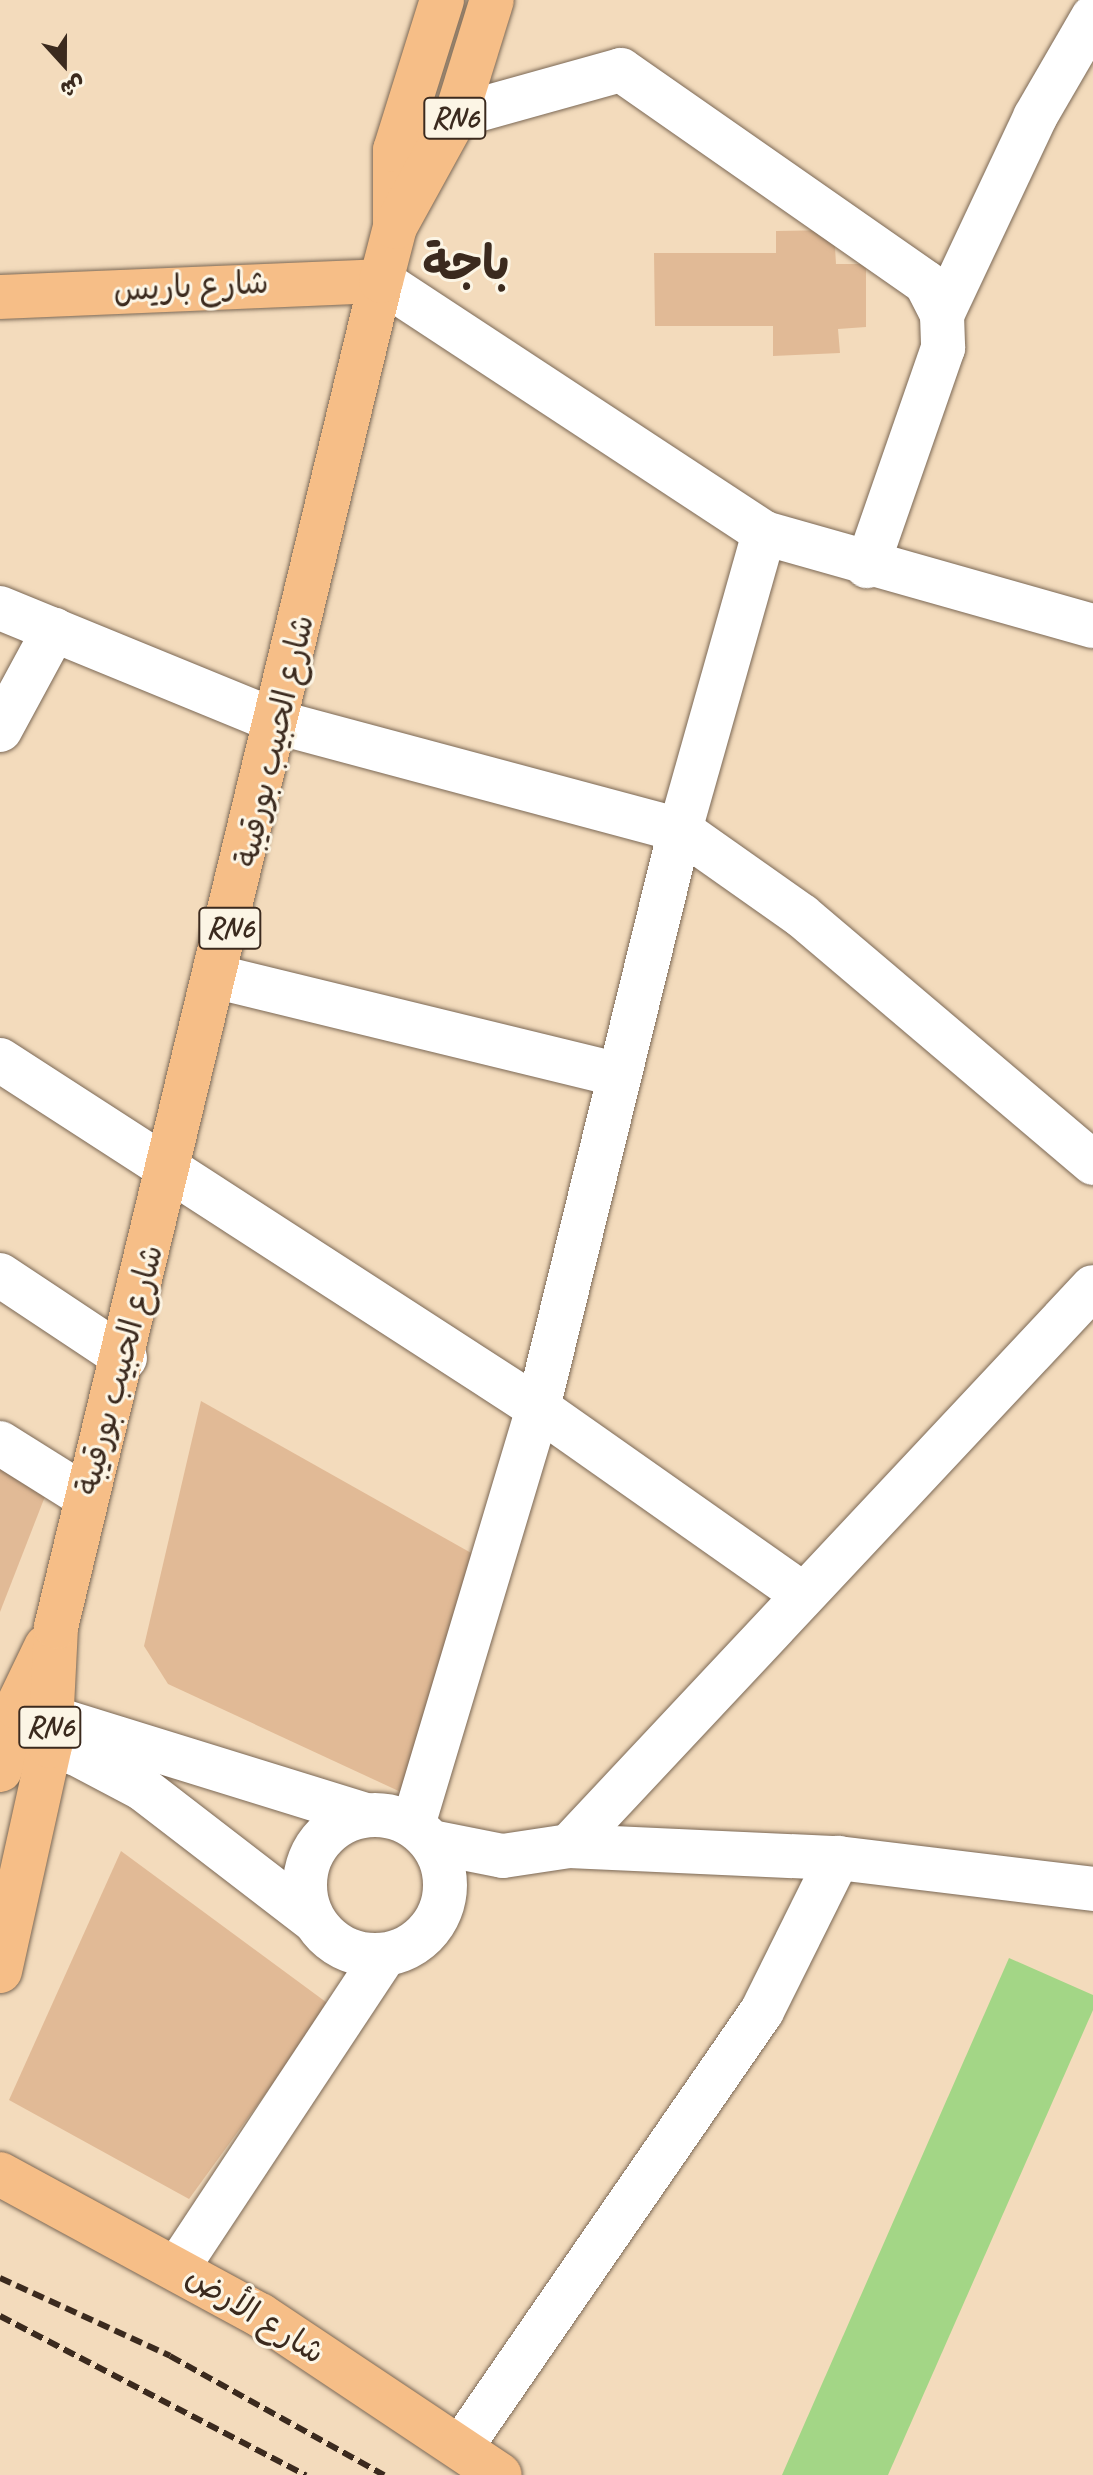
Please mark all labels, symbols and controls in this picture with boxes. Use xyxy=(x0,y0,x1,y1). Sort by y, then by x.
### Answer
north arrow xyxy=(24,24,104,104)
text: ش xyxy=(56,69,89,104)
road number: RN6 xyxy=(423,92,487,144)
district label: باجة xyxy=(422,235,510,293)
street label: شارع باريس xyxy=(112,264,270,310)
street label: شارع الحبيب بورقيبة xyxy=(227,611,323,871)
road number: RN6 xyxy=(198,902,262,954)
street label: شارع الحبيب بورقيبة xyxy=(68,1241,172,1499)
road number: RN6 xyxy=(18,1701,82,1753)
street label: شارع الأرض xyxy=(179,2257,331,2373)

